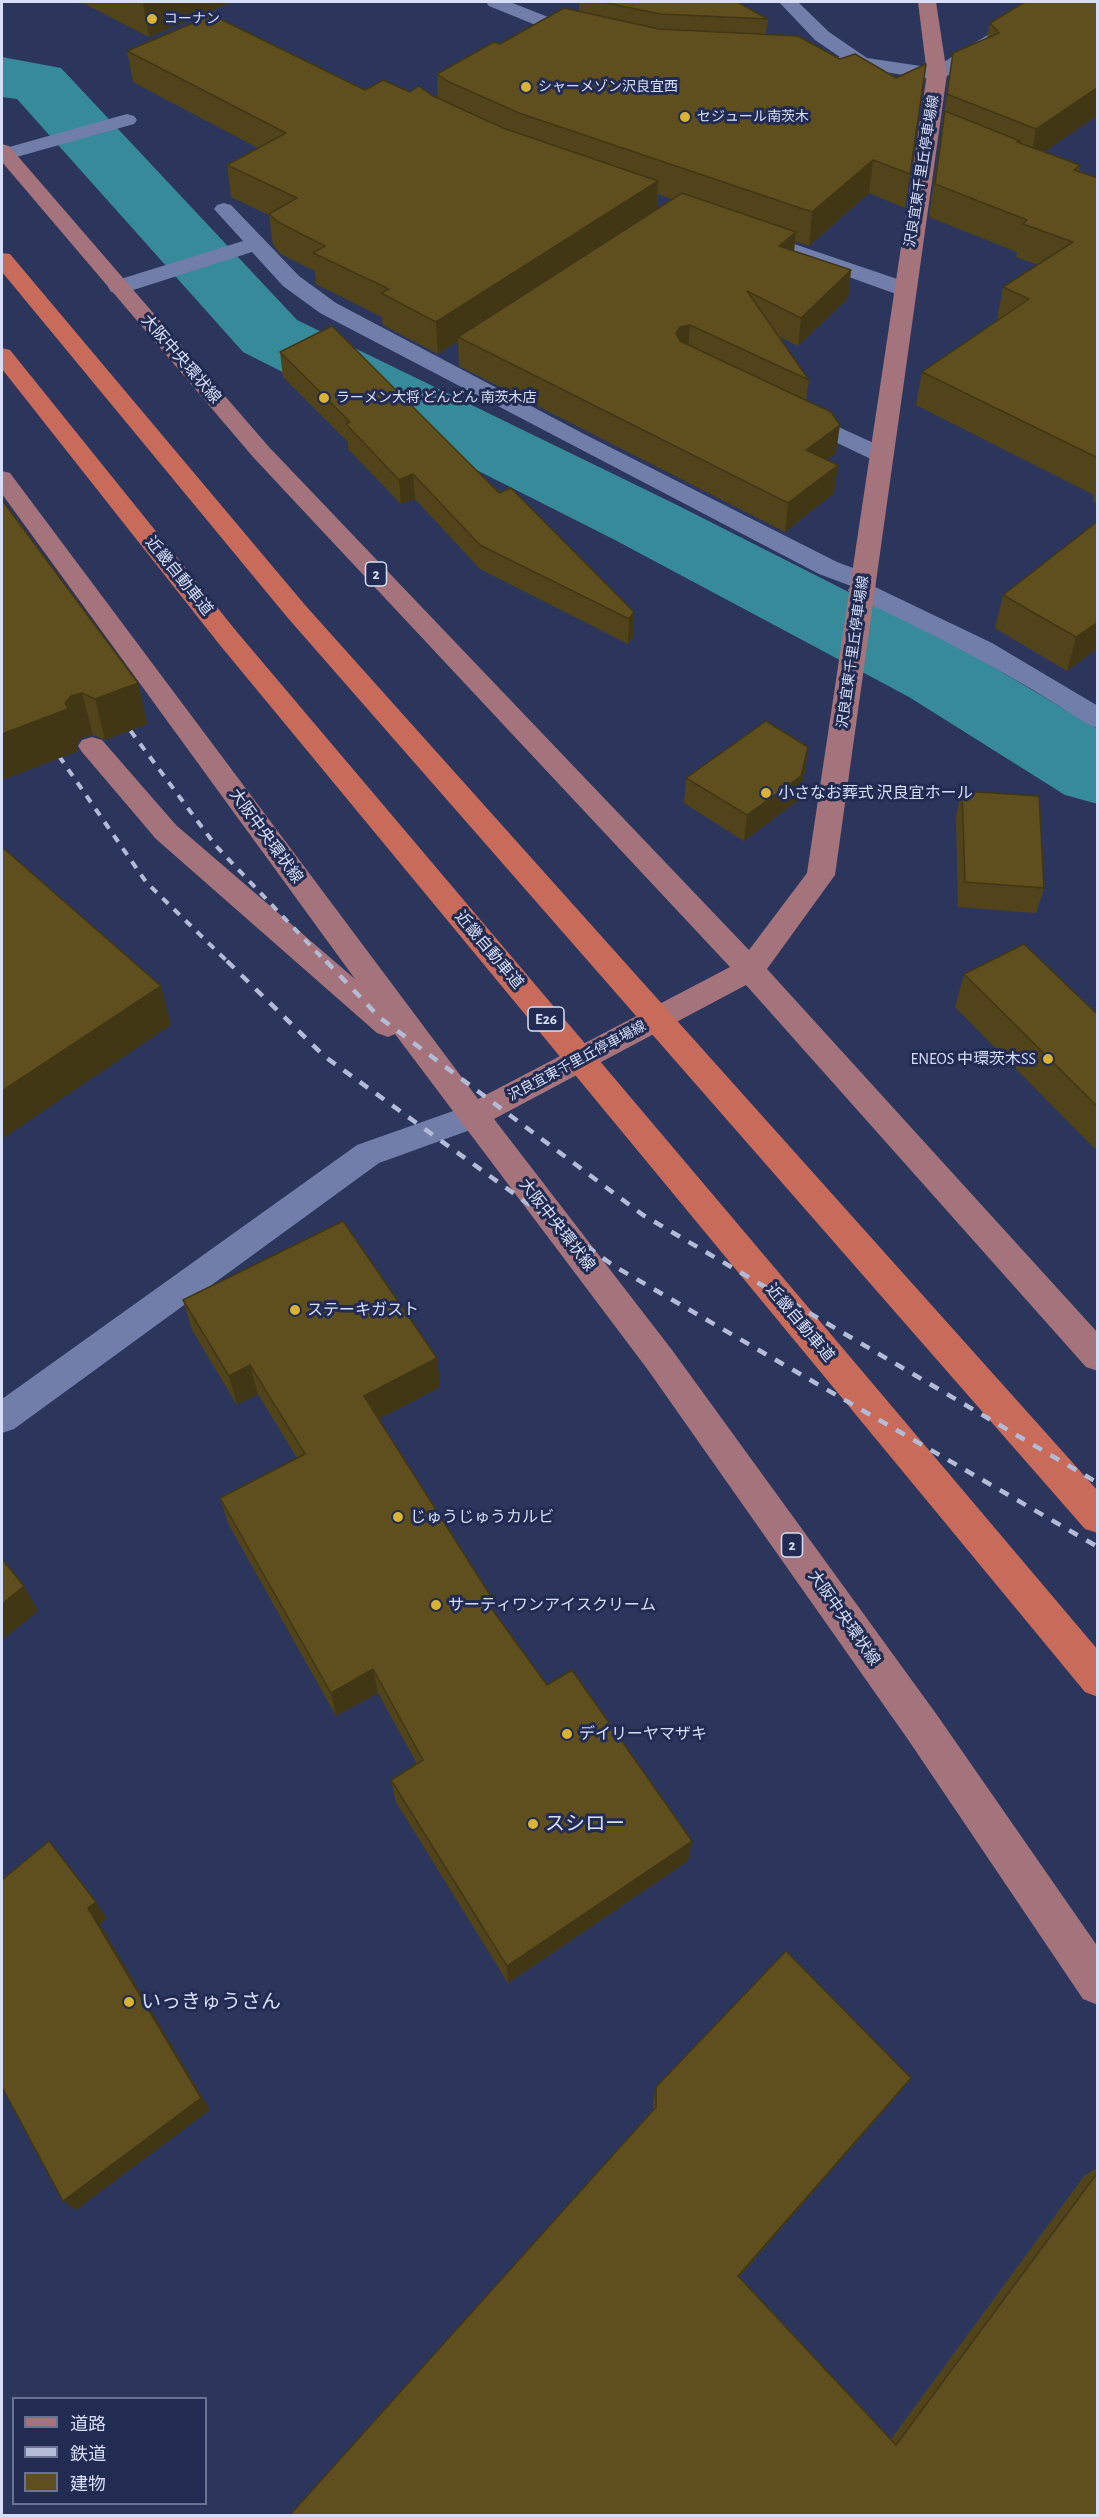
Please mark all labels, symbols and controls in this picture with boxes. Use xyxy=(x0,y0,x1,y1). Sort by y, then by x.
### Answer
place label: コーナン xyxy=(164,11,220,27)
marker: コーナン xyxy=(145,12,159,26)
place label: シャーメゾン沢良宜西 xyxy=(538,79,678,95)
marker: シャーメゾン沢良宜西 xyxy=(519,80,533,94)
street label: 沢良宜東千里丘停車場線 xyxy=(902,94,942,248)
place label: セジュール南茨木 xyxy=(697,109,809,125)
marker: セジュール南茨木 xyxy=(678,110,692,124)
street label: 大阪中央環状線 xyxy=(137,310,225,408)
place label: ラーメン大将 どんどん 南茨木店 xyxy=(336,390,537,406)
marker: ラーメン大将 どんどん 南茨木店 xyxy=(317,391,331,405)
street label: 近畿自動車道 xyxy=(141,533,217,619)
road number: 2 xyxy=(366,562,386,586)
street label: 沢良宜東千里丘停車場線 xyxy=(834,575,872,729)
place label: 小さなお葬式 沢良宜ホール xyxy=(778,783,973,803)
street label: 大阪中央環状線 xyxy=(225,785,307,887)
marker: 小さなお葬式 沢良宜ホール xyxy=(759,786,773,800)
street label: 近畿自動車道 xyxy=(451,907,527,993)
road number: E26 xyxy=(528,1007,564,1031)
street label: 沢良宜東千里丘停車場線 xyxy=(505,1017,649,1105)
place label: ENEOS 中環茨木SS xyxy=(910,1049,1036,1069)
marker: ENEOS 中環茨木SS xyxy=(1041,1052,1055,1066)
street label: 大阪中央環状線 xyxy=(515,1175,599,1275)
street label: 近畿自動車道 xyxy=(762,1280,838,1366)
place label: ステーキガスト xyxy=(307,1300,419,1320)
marker: ステーキガスト xyxy=(288,1303,302,1317)
place label: じゅうじゅうカルビ xyxy=(410,1507,554,1527)
marker: じゅうじゅうカルビ xyxy=(391,1510,405,1524)
road number: 2 xyxy=(782,1533,802,1557)
street label: 大阪中央環状線 xyxy=(804,1567,884,1669)
place label: サーティワンアイスクリーム xyxy=(448,1595,656,1615)
marker: サーティワンアイスクリーム xyxy=(429,1598,443,1612)
place label: デイリーヤマザキ xyxy=(579,1724,707,1744)
marker: デイリーヤマザキ xyxy=(560,1727,574,1741)
place label: スシロー xyxy=(545,1812,625,1836)
marker: スシロー xyxy=(526,1817,540,1831)
place label: いっきゅうさん xyxy=(141,1990,281,2014)
marker: いっきゅうさん xyxy=(122,1995,136,2009)
legend xyxy=(12,2397,207,2505)
text: 道路 xyxy=(70,2416,106,2434)
text: 鉄道 xyxy=(70,2446,106,2464)
text: 建物 xyxy=(70,2476,106,2494)

